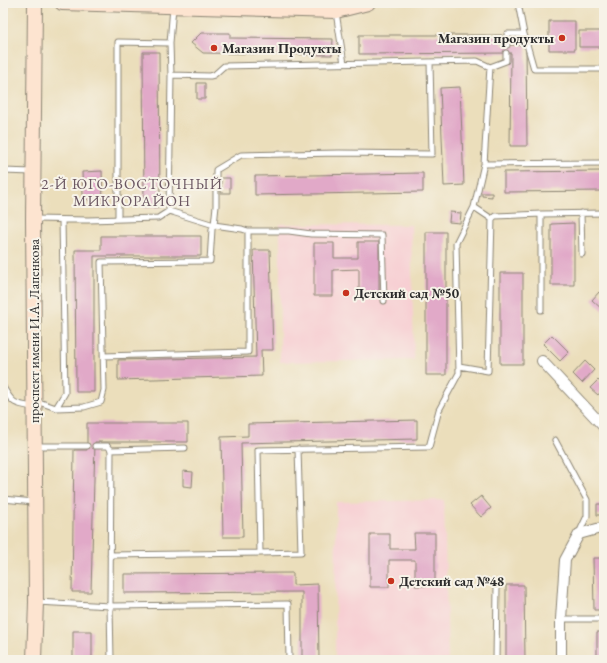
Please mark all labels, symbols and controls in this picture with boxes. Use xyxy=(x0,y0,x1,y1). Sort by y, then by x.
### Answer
place label: Магазин продукты xyxy=(438,29,554,47)
marker: Магазин продукты xyxy=(557,33,567,43)
place label: Магазин Продукты xyxy=(222,39,342,57)
marker: Магазин Продукты xyxy=(209,43,219,53)
district label: 2-Й ЮГО-ВОСТОЧНЫЙ МИКРОРАЙОН xyxy=(41,174,223,210)
street label: проспект имени И.А. Лапенкова xyxy=(25,239,43,423)
place label: Детский сад №50 xyxy=(354,284,460,302)
marker: Детский сад №50 xyxy=(341,288,351,298)
place label: Детский сад №48 xyxy=(399,572,504,590)
marker: Детский сад №48 xyxy=(386,576,396,586)

